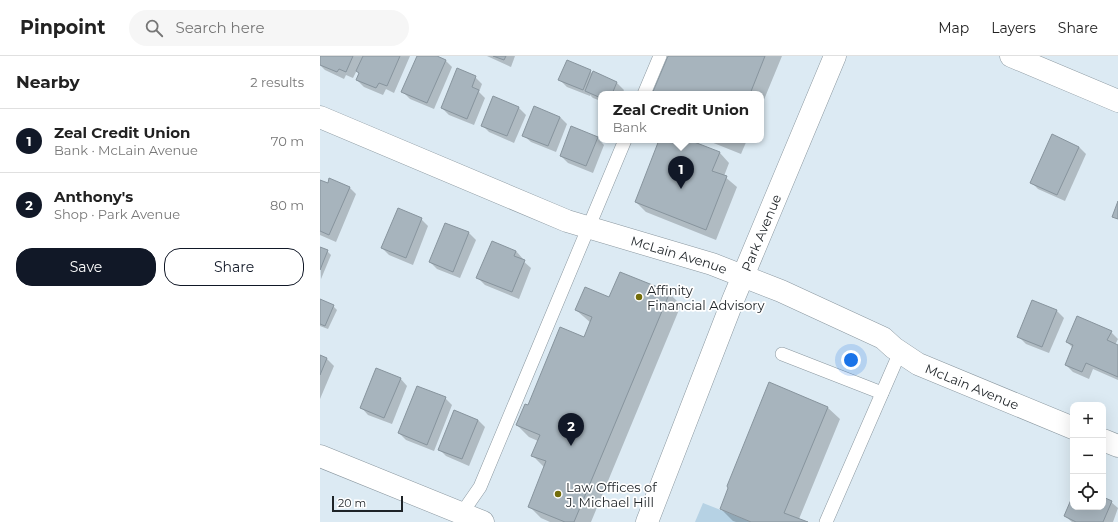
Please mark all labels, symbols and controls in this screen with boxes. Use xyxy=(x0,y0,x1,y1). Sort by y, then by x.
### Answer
search box xyxy=(129,10,409,46)
text: Pinpoint xyxy=(20,16,105,39)
icon: search xyxy=(143,17,165,39)
text: Search here xyxy=(175,18,265,37)
text: Map xyxy=(938,19,969,37)
text: Layers xyxy=(991,19,1036,37)
text: Share xyxy=(1058,19,1098,37)
text: Nearby xyxy=(16,72,80,92)
text: 2 results xyxy=(250,74,304,90)
popup xyxy=(598,91,764,143)
text: Zeal Credit Union xyxy=(613,100,749,119)
text: Bank xyxy=(613,119,647,135)
text: Zeal Credit Union xyxy=(54,123,190,142)
text: 1 xyxy=(26,133,32,149)
text: 70 m xyxy=(271,133,304,149)
text: Bank · McLain Avenue xyxy=(54,142,198,158)
pin: 1 xyxy=(668,156,694,189)
text: Anthony's xyxy=(54,187,133,206)
street label: Park Avenue xyxy=(738,192,784,274)
text: 2 xyxy=(25,197,33,213)
text: 80 m xyxy=(270,197,304,213)
text: Shop · Park Avenue xyxy=(54,206,180,222)
street label: McLain Avenue xyxy=(629,232,730,277)
button: Save xyxy=(16,248,156,286)
button: Share xyxy=(164,248,304,286)
place label: Affinity Financial Advisory xyxy=(647,282,765,313)
marker: Affinity Financial Advisory xyxy=(634,292,644,302)
your location xyxy=(841,350,861,370)
street label: McLain Avenue xyxy=(923,360,1022,413)
map controls xyxy=(1070,402,1106,510)
button: + xyxy=(1070,402,1106,438)
pin: 2 xyxy=(558,413,584,446)
button: − xyxy=(1070,438,1106,474)
button: locate xyxy=(1070,474,1106,510)
place label: Law Offices of J. Michael Hill xyxy=(565,479,657,510)
marker: Law Offices of J. Michael Hill xyxy=(553,489,563,499)
scale bar xyxy=(332,494,403,513)
text: 20 m xyxy=(338,496,366,510)

